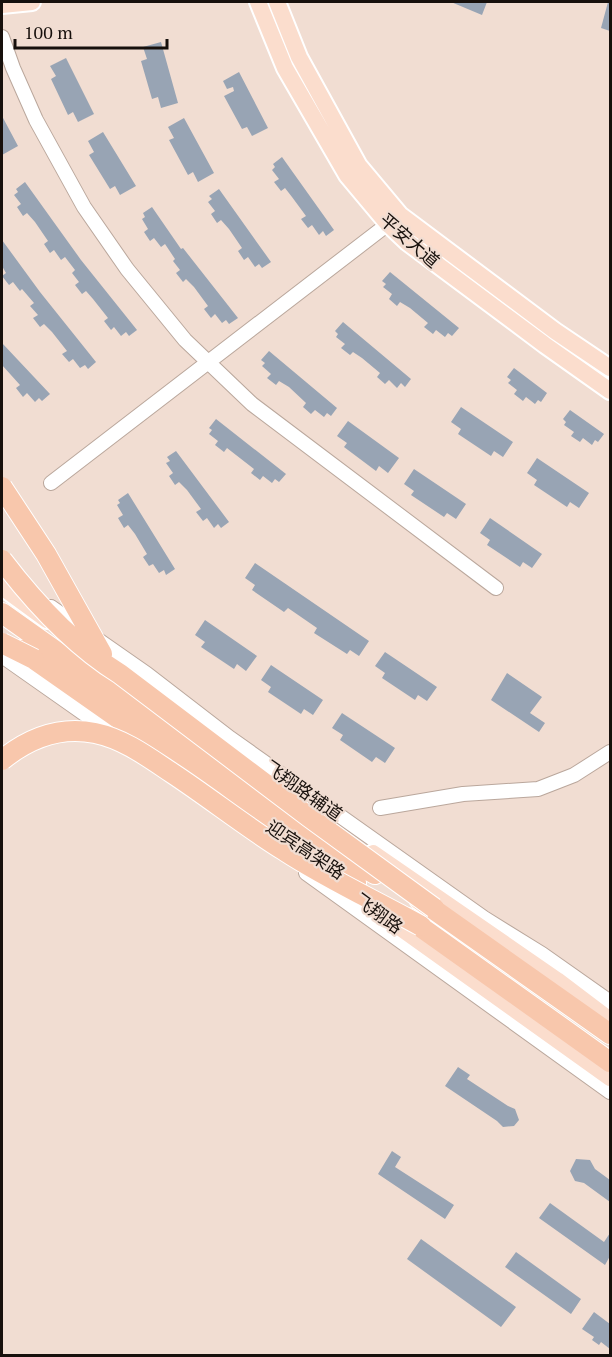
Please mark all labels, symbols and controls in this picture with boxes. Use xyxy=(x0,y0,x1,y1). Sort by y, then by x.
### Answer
scale bar xyxy=(15,12,166,50)
text: 100 m xyxy=(24,20,73,44)
street label: 平安大道 xyxy=(375,207,445,273)
street label: 飞翔路辅道 xyxy=(260,754,348,826)
street label: 迎宾高架路 xyxy=(262,814,350,884)
street label: 飞翔路 xyxy=(350,887,408,939)

